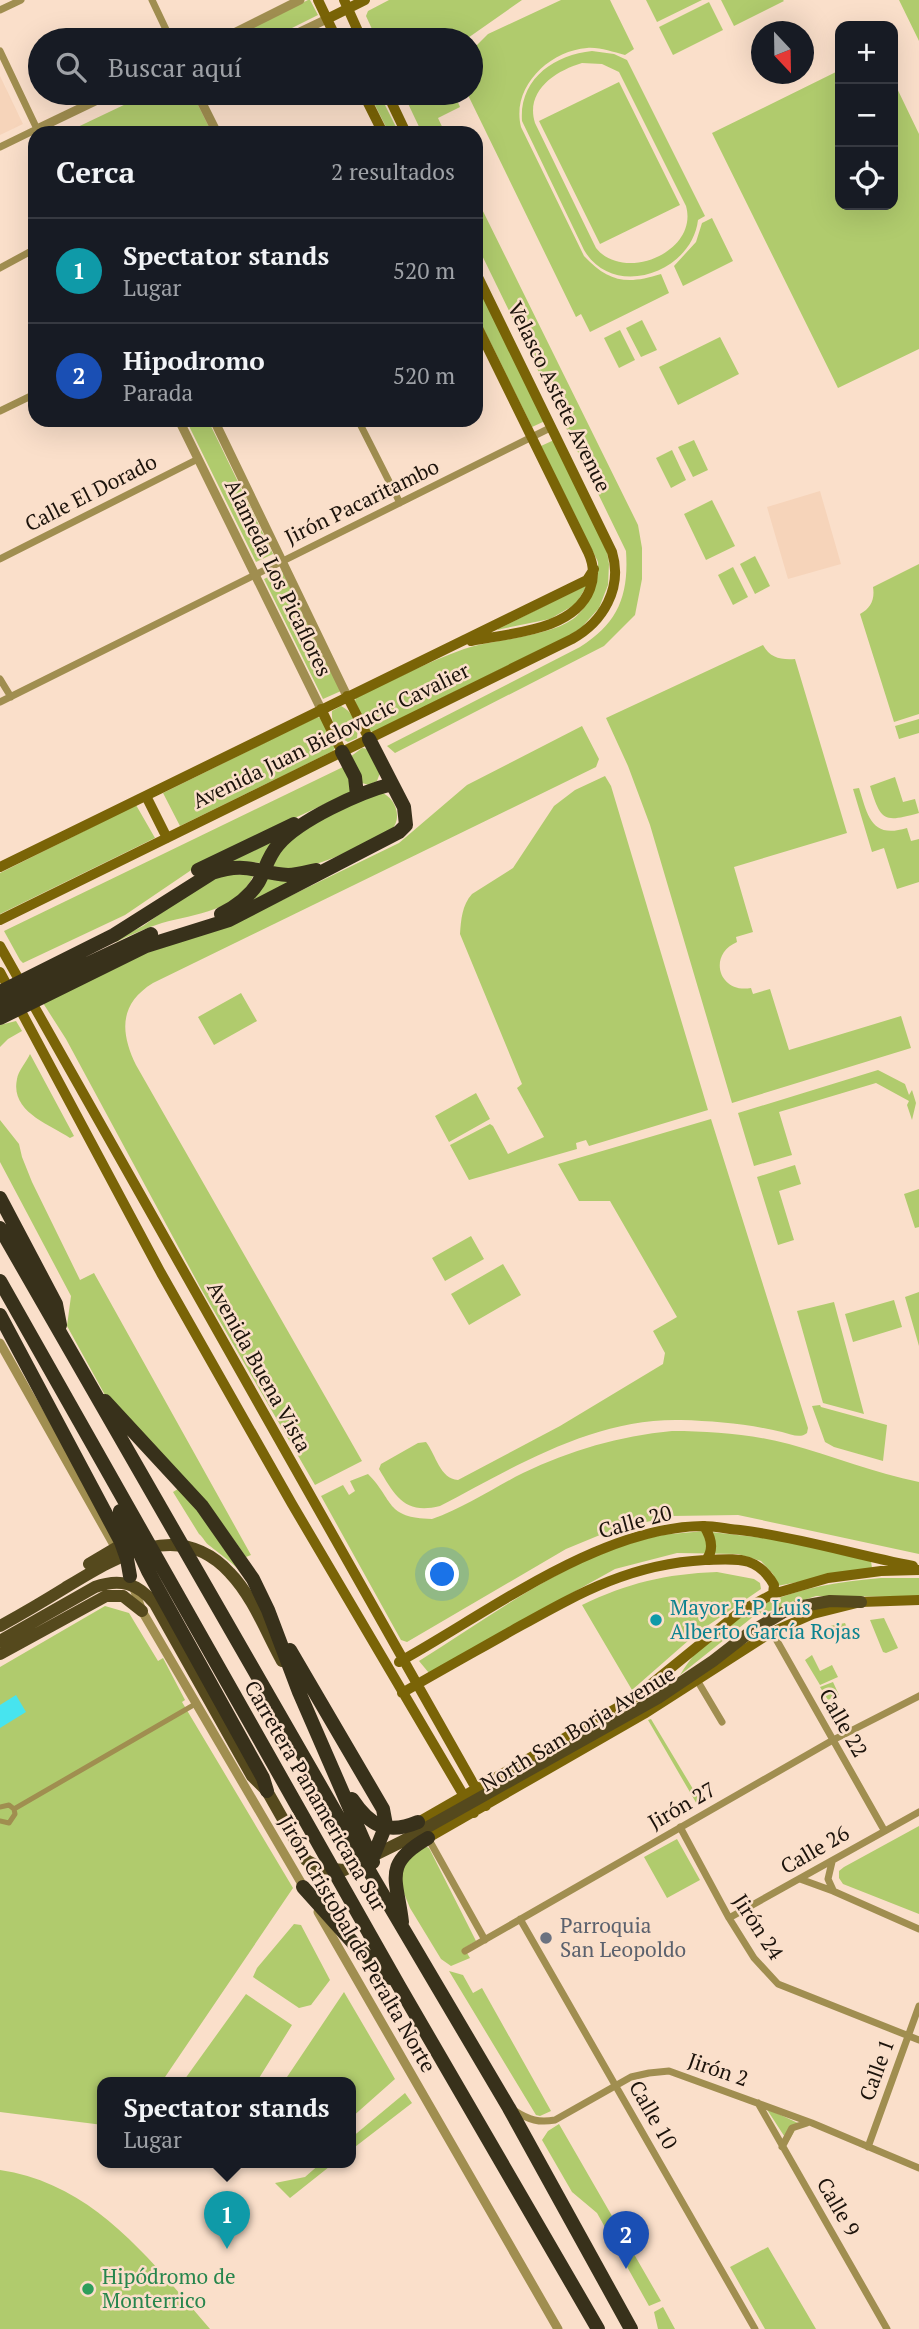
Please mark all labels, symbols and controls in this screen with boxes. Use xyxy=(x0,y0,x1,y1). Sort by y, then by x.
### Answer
north arrow xyxy=(751,21,814,84)
map controls xyxy=(835,21,898,210)
button: + xyxy=(835,21,898,84)
search box xyxy=(28,28,483,105)
icon: search xyxy=(52,48,90,86)
text: Buscar aquí xyxy=(108,50,242,84)
button: − xyxy=(835,84,898,147)
button: locate xyxy=(835,147,898,210)
text: Cerca xyxy=(56,152,135,192)
text: 2 resultados xyxy=(331,156,455,187)
text: Spectator stands xyxy=(123,238,329,272)
text: 1 xyxy=(73,255,86,286)
text: 520 m xyxy=(393,255,455,286)
text: Lugar xyxy=(123,272,181,303)
street label: Velasco Astete Avenue xyxy=(502,297,618,496)
text: Hipodromo xyxy=(123,343,265,377)
text: 2 xyxy=(73,360,86,391)
text: 520 m xyxy=(393,360,455,391)
text: Parada xyxy=(123,377,193,408)
street label: Calle El Dorado xyxy=(20,447,161,537)
street label: Jirón Pacaritambo xyxy=(280,452,443,551)
street label: Alameda Los Picaflores xyxy=(219,474,339,681)
street label: Avenida Juan Bielovucic Cavalier xyxy=(187,656,474,815)
street label: Avenida Buena Vista xyxy=(201,1276,319,1457)
street label: Calle 20 xyxy=(595,1498,675,1544)
your location xyxy=(425,1557,459,1591)
place label: Mayor E.P. Luis Alberto García Rojas xyxy=(670,1593,861,1645)
marker: Mayor E.P. Luis Alberto García Rojas xyxy=(648,1612,664,1628)
street label: North San Borja Avenue xyxy=(475,1659,680,1797)
street label: Carretera Panamericana Sur xyxy=(238,1675,394,1916)
street label: Calle 22 xyxy=(813,1683,875,1762)
street label: Jirón 27 xyxy=(643,1775,720,1836)
street label: Jirón Cristobal de Peralta Norte xyxy=(273,1810,443,2077)
street label: Calle 26 xyxy=(775,1818,854,1880)
street label: Jirón 24 xyxy=(727,1888,791,1965)
place label: Parroquia San Leopoldo xyxy=(560,1911,686,1963)
marker: Parroquia San Leopoldo xyxy=(538,1930,554,1946)
street label: Calle 1 xyxy=(852,2035,900,2104)
street label: Jirón 2 xyxy=(684,2046,752,2092)
street label: Calle 10 xyxy=(623,2075,685,2154)
popup xyxy=(97,2077,356,2168)
text: Spectator stands xyxy=(123,2090,330,2124)
text: Lugar xyxy=(123,2124,182,2155)
street label: Calle 9 xyxy=(811,2172,867,2241)
pin: 1 xyxy=(204,2191,250,2249)
pin: 2 xyxy=(603,2211,649,2269)
place label: Hipódromo de Monterrico xyxy=(102,2262,236,2314)
marker: Hipódromo de Monterrico xyxy=(80,2281,96,2297)

